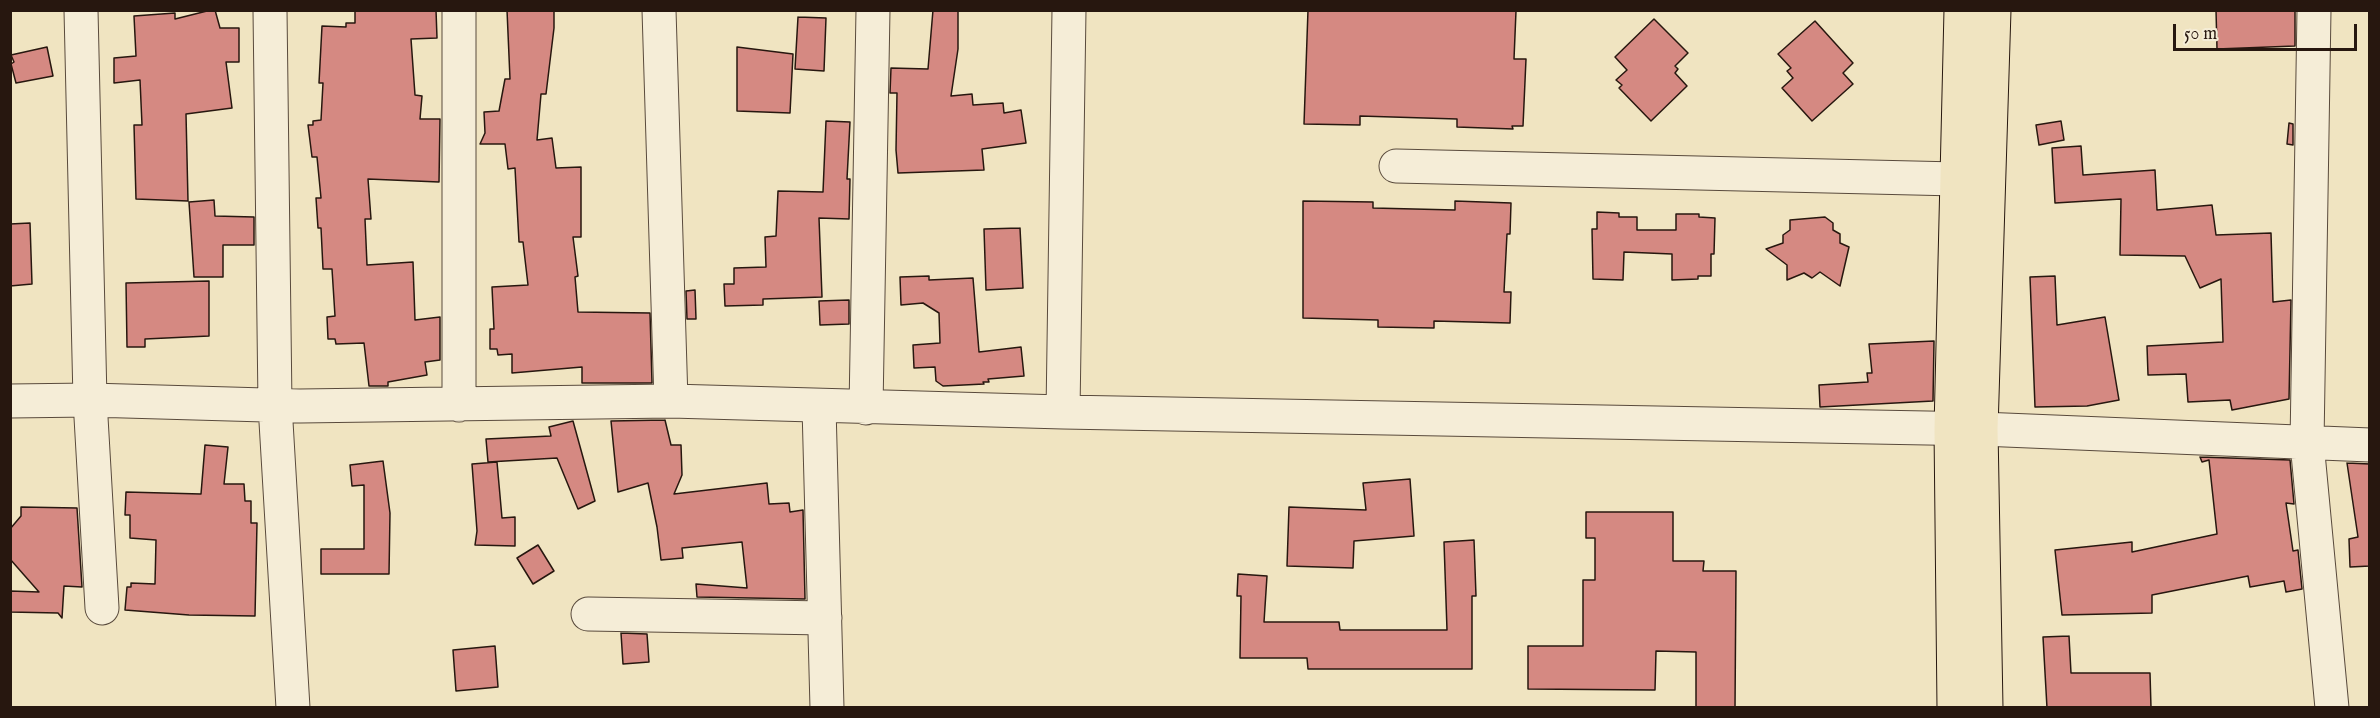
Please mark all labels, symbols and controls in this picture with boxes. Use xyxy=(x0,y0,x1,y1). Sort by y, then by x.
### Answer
scale bar xyxy=(2176,12,2360,50)
text: 50 m xyxy=(2184,23,2217,46)

